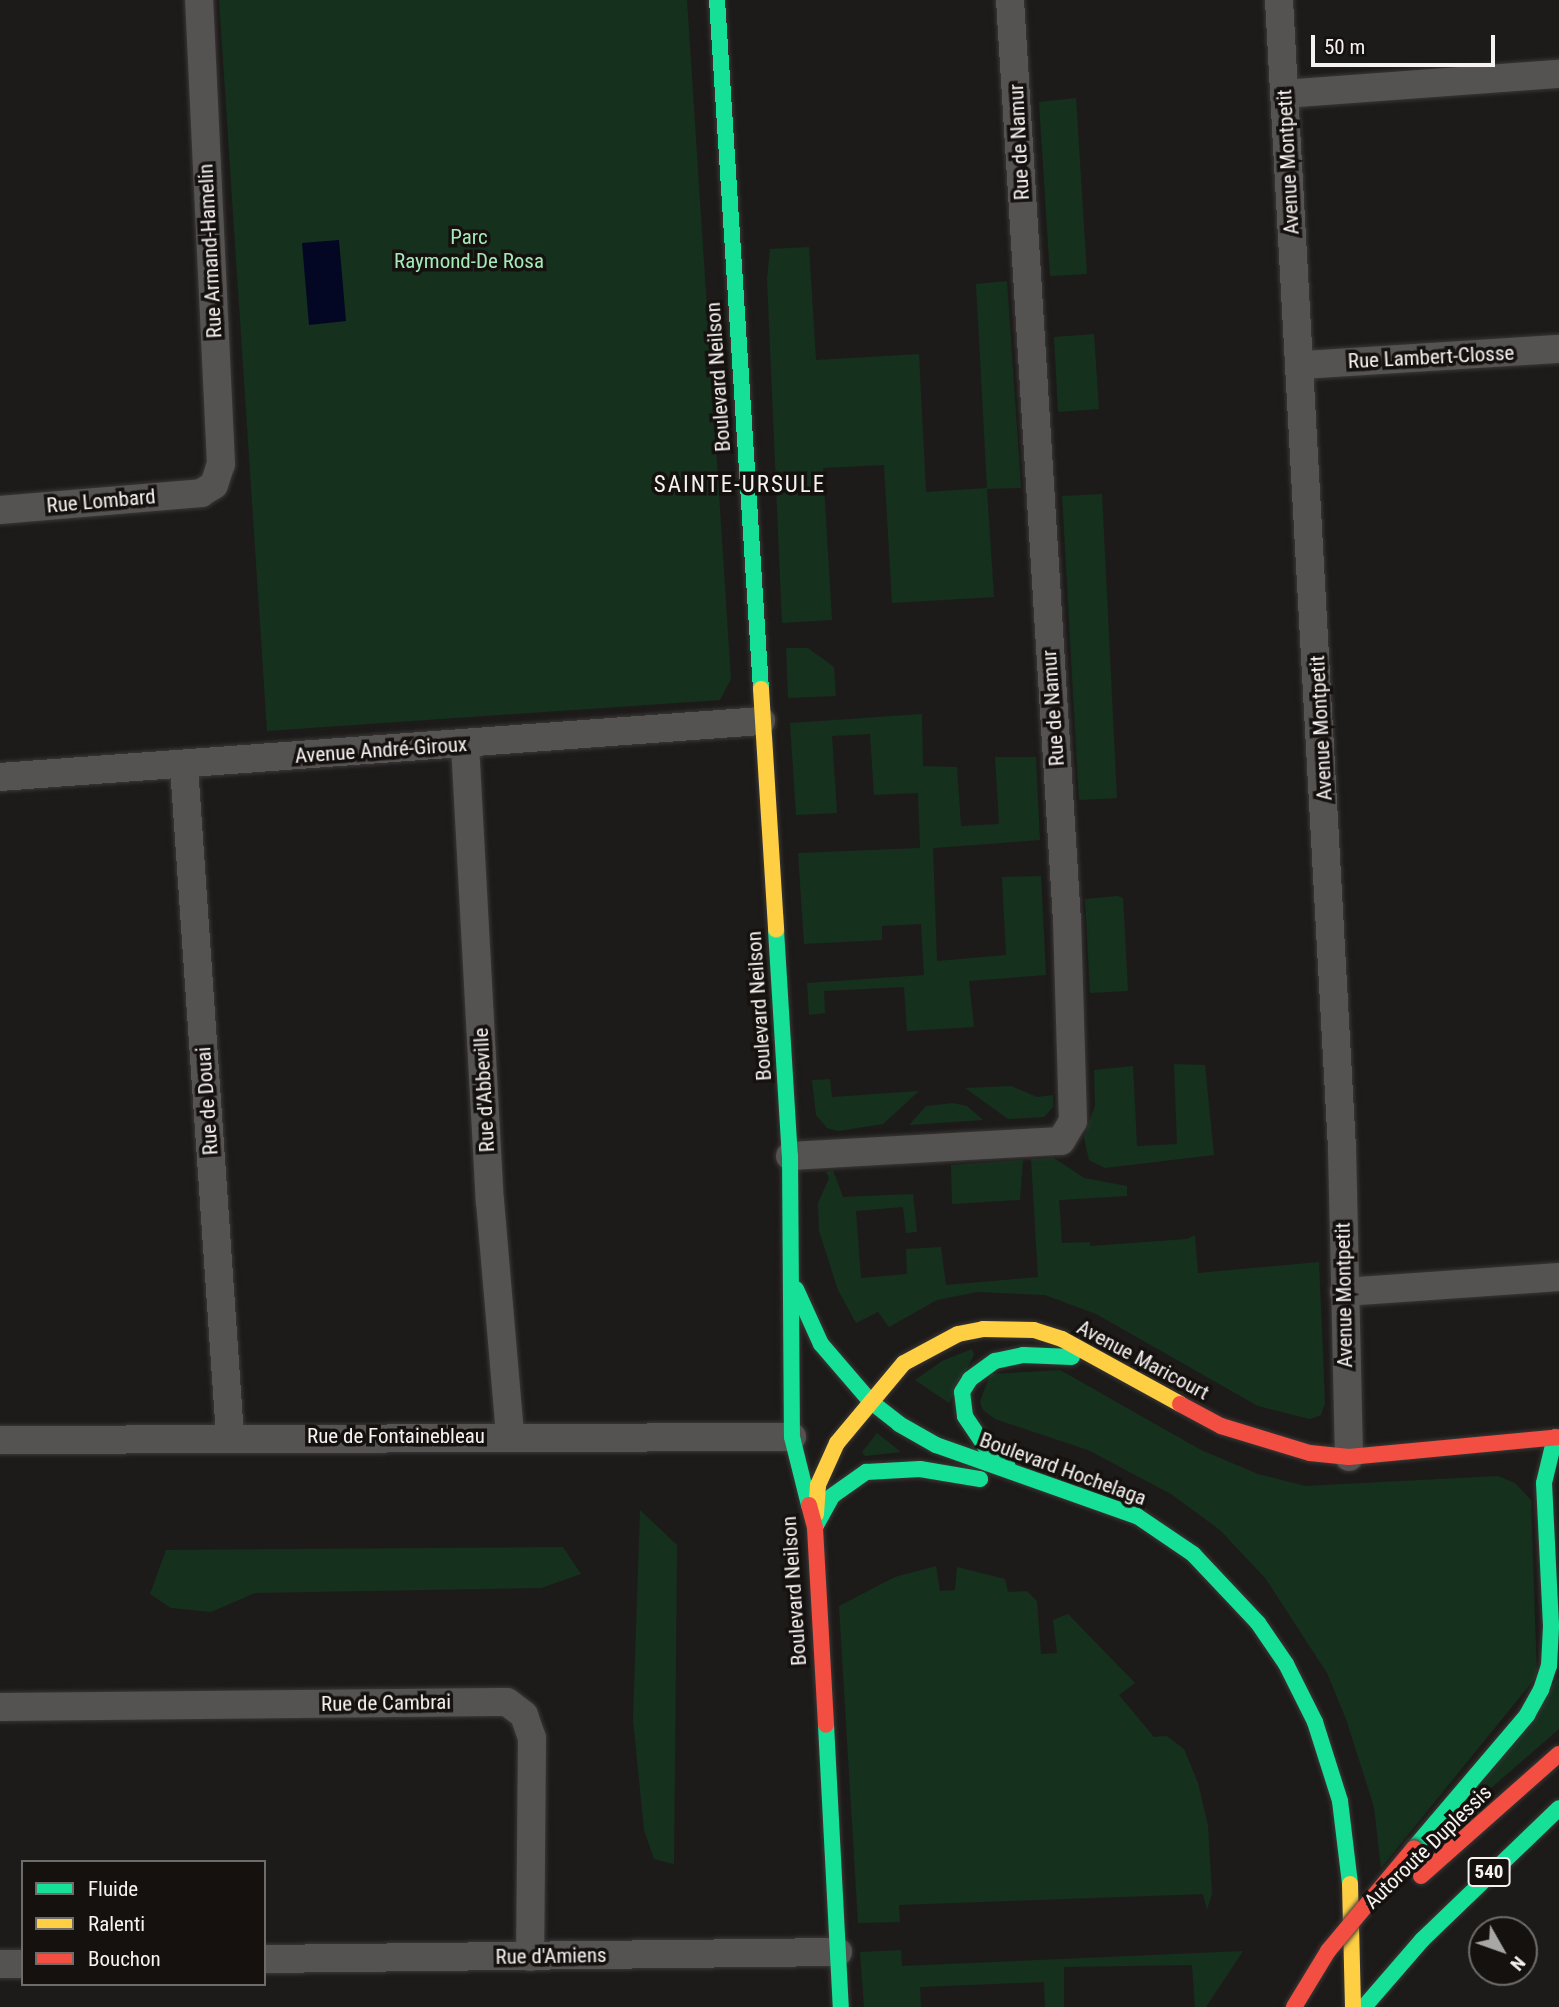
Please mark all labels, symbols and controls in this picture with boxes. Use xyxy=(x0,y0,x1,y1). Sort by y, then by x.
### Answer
scale bar xyxy=(1314,21,1498,65)
text: 50 m xyxy=(1324,35,1365,59)
street label: Rue de Namur xyxy=(1003,83,1035,201)
street label: Avenue Montpetit xyxy=(1272,89,1304,235)
street label: Rue Armand-Hamelin xyxy=(193,163,227,339)
park label: Parc Raymond-De Rosa xyxy=(394,224,544,274)
street label: Boulevard Neilson xyxy=(700,301,736,453)
street label: Rue Lambert-Closse xyxy=(1347,340,1515,374)
district label: SAINTE-URSULE xyxy=(655,471,825,499)
street label: Rue Lombard xyxy=(45,484,157,518)
street label: Rue de Namur xyxy=(1036,649,1070,767)
street label: Avenue Montpetit xyxy=(1305,655,1337,801)
street label: Avenue André-Giroux xyxy=(294,731,468,769)
street label: Boulevard Neilson xyxy=(741,930,777,1082)
street label: Rue d'Abbeville xyxy=(468,1027,500,1153)
street label: Rue de Douai xyxy=(191,1046,223,1156)
street label: Avenue Montpetit xyxy=(1330,1222,1358,1368)
street label: Avenue Maricourt xyxy=(1073,1315,1213,1405)
street label: Rue de Fontainebleau xyxy=(307,1423,485,1449)
street label: Boulevard Hochelaga xyxy=(976,1427,1150,1511)
street label: Boulevard Neilson xyxy=(776,1515,812,1667)
street label: Rue de Cambrai xyxy=(321,1689,451,1717)
street label: Autoroute Duplessis xyxy=(1359,1780,1497,1914)
road number: 540 xyxy=(1466,1856,1512,1888)
legend xyxy=(21,1860,266,1986)
text: Fluide xyxy=(88,1877,138,1901)
text: Ralenti xyxy=(88,1912,145,1936)
north arrow xyxy=(1468,1916,1538,1986)
street label: Rue d'Amiens xyxy=(495,1942,607,1970)
text: Bouchon xyxy=(88,1947,161,1971)
text: N xyxy=(1505,1952,1530,1975)

